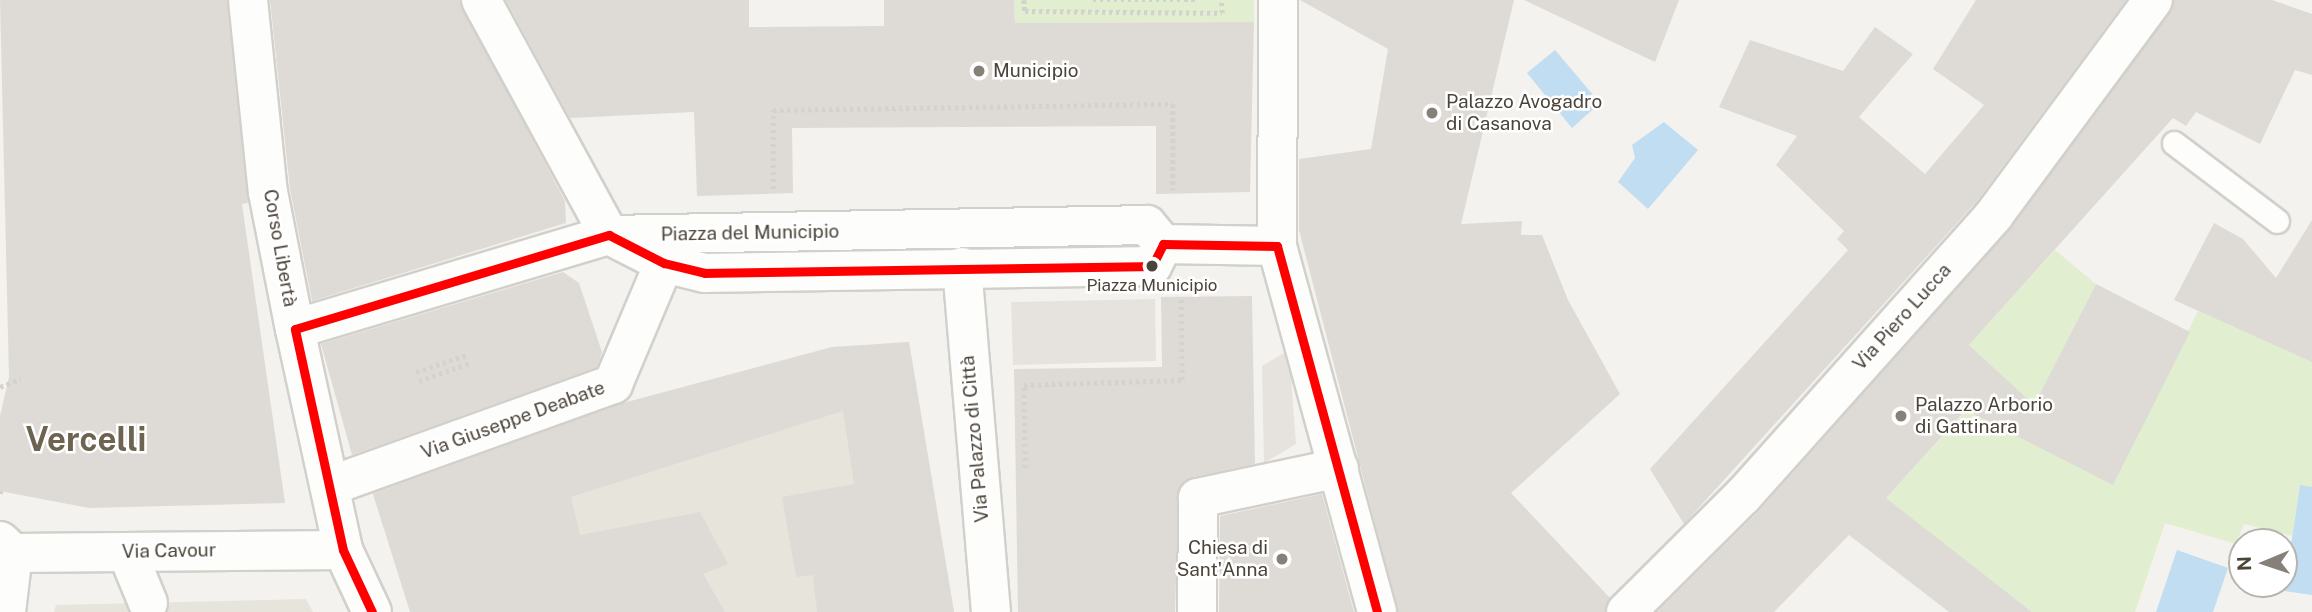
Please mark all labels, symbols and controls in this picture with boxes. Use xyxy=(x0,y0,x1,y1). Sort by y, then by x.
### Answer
place label: Municipio xyxy=(993,60,1078,82)
marker: Municipio xyxy=(971,63,987,79)
place label: Palazzo Avogadro di Casanova xyxy=(1446,91,1602,135)
marker: Palazzo Avogadro di Casanova xyxy=(1424,105,1440,121)
street label: Corso Libertà xyxy=(258,187,302,309)
street label: Piazza del Municipio xyxy=(660,220,840,246)
marker: Piazza Municipio xyxy=(1145,259,1159,273)
street label: Via Piero Lucca xyxy=(1848,259,1956,375)
place label: Piazza Municipio xyxy=(1087,276,1217,296)
street label: Via Palazzo di Città xyxy=(956,354,994,524)
street label: Via Giuseppe Deabate xyxy=(418,376,608,464)
place label: Palazzo Arborio di Gattinara xyxy=(1915,394,2053,438)
marker: Palazzo Arborio di Gattinara xyxy=(1893,408,1909,424)
district label: Vercelli xyxy=(26,420,146,460)
north arrow xyxy=(2228,528,2298,598)
place label: Chiesa di Sant'Anna xyxy=(1177,537,1268,581)
street label: Via Cavour xyxy=(122,539,216,563)
marker: Chiesa di Sant'Anna xyxy=(1274,551,1290,567)
text: N xyxy=(2233,556,2255,571)

